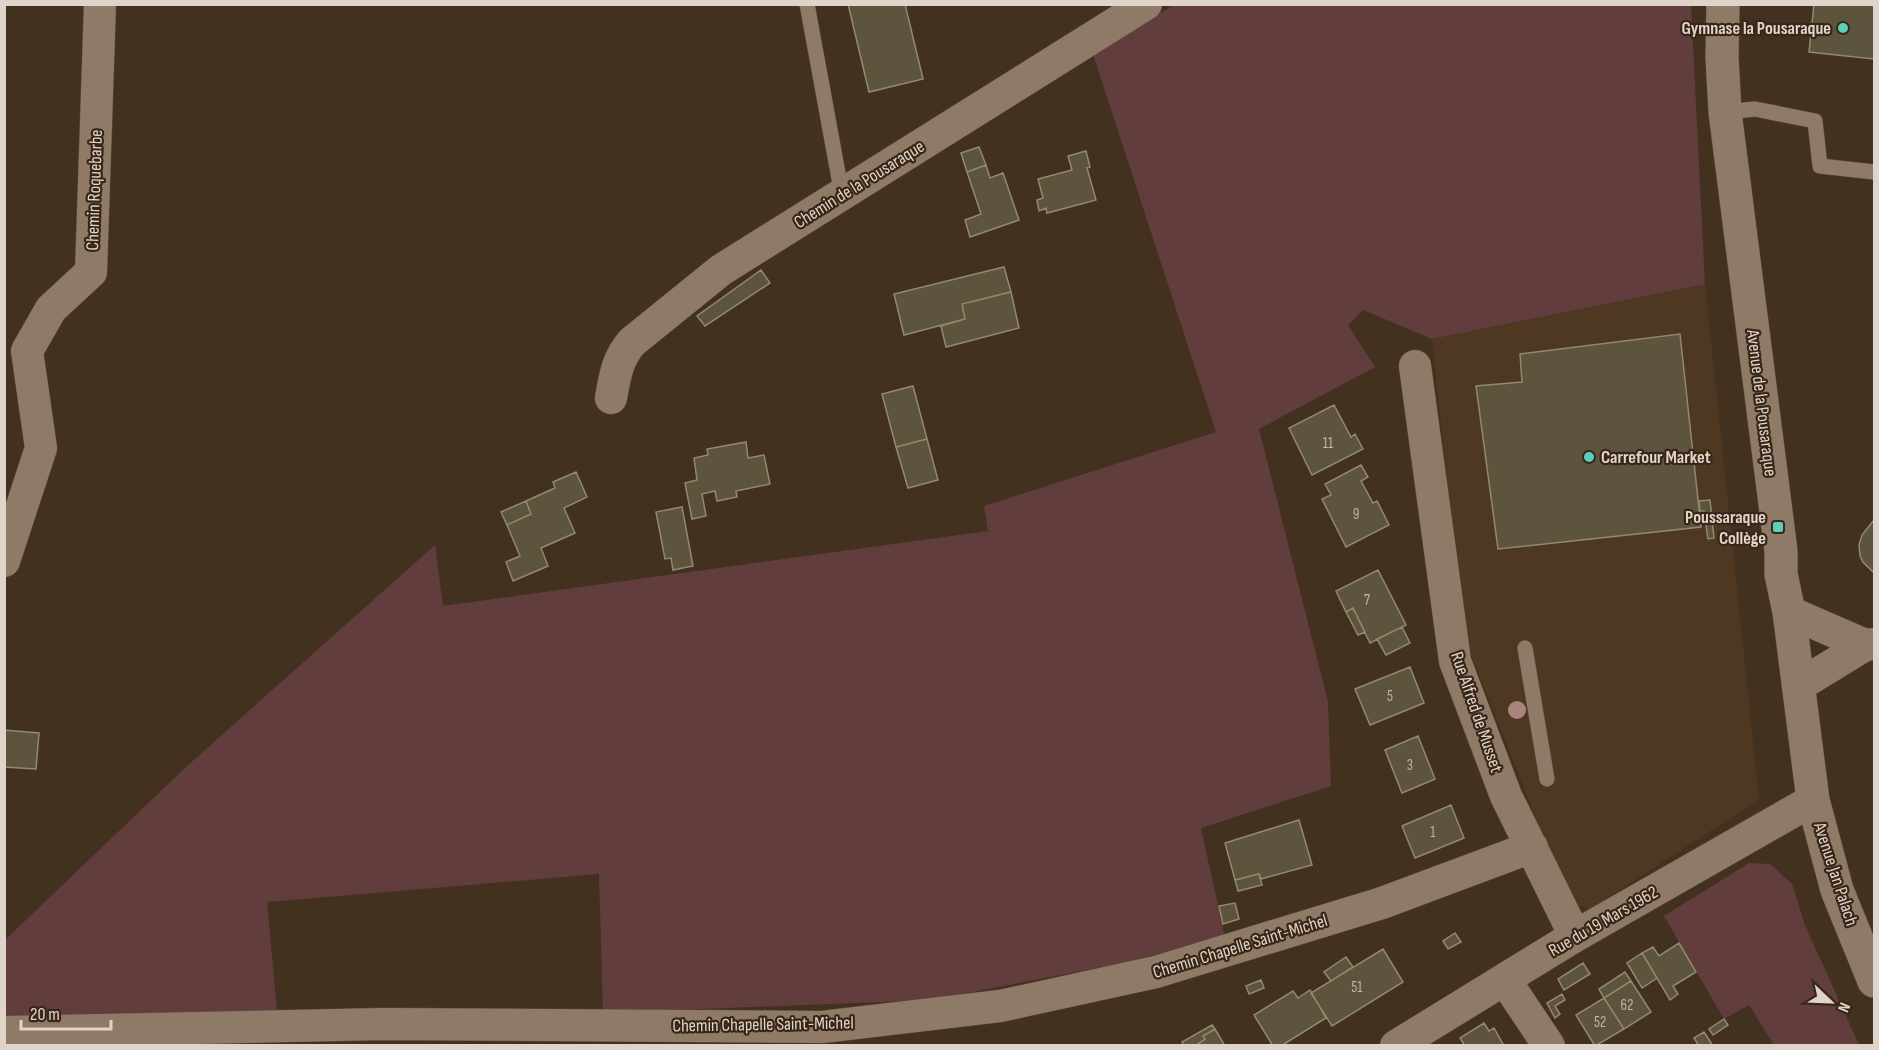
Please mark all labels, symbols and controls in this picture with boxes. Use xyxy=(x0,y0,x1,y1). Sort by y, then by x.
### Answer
place label: Gymnase la Pousaraque xyxy=(1681,18,1831,39)
marker: Gymnase la Pousaraque xyxy=(1836,21,1850,35)
street label: Chemin Roquebarbe xyxy=(82,129,107,251)
street label: Chemin de la Pousaraque xyxy=(790,136,928,233)
street label: Avenue de la Pousaraque xyxy=(1742,328,1781,478)
house number: 11 xyxy=(1323,434,1334,453)
place label: Carrefour Market xyxy=(1601,447,1711,468)
marker: Carrefour Market xyxy=(1582,450,1596,464)
house number: 9 xyxy=(1353,505,1359,524)
place label: Poussaraque Collège xyxy=(1685,507,1766,549)
marker: Poussaraque Collège xyxy=(1771,520,1785,534)
house number: 7 xyxy=(1364,591,1370,610)
street label: Rue Alfred de Musset xyxy=(1446,649,1507,776)
house number: 5 xyxy=(1387,687,1393,706)
house number: 3 xyxy=(1407,756,1413,775)
street label: Avenue Jan Palach xyxy=(1809,819,1862,929)
house number: 1 xyxy=(1430,823,1436,842)
street label: Rue du 19 Mars 1962 xyxy=(1545,882,1662,961)
street label: Chemin Chapelle Saint-Michel xyxy=(1150,910,1330,983)
north arrow xyxy=(1801,972,1861,1032)
house number: 51 xyxy=(1351,978,1363,997)
scale bar xyxy=(21,993,111,1031)
house number: 62 xyxy=(1621,996,1633,1015)
text: N xyxy=(1833,1000,1854,1015)
text: 20 m xyxy=(30,1004,60,1025)
street label: Chemin Chapelle Saint-Michel xyxy=(672,1012,854,1037)
house number: 52 xyxy=(1594,1013,1606,1032)

